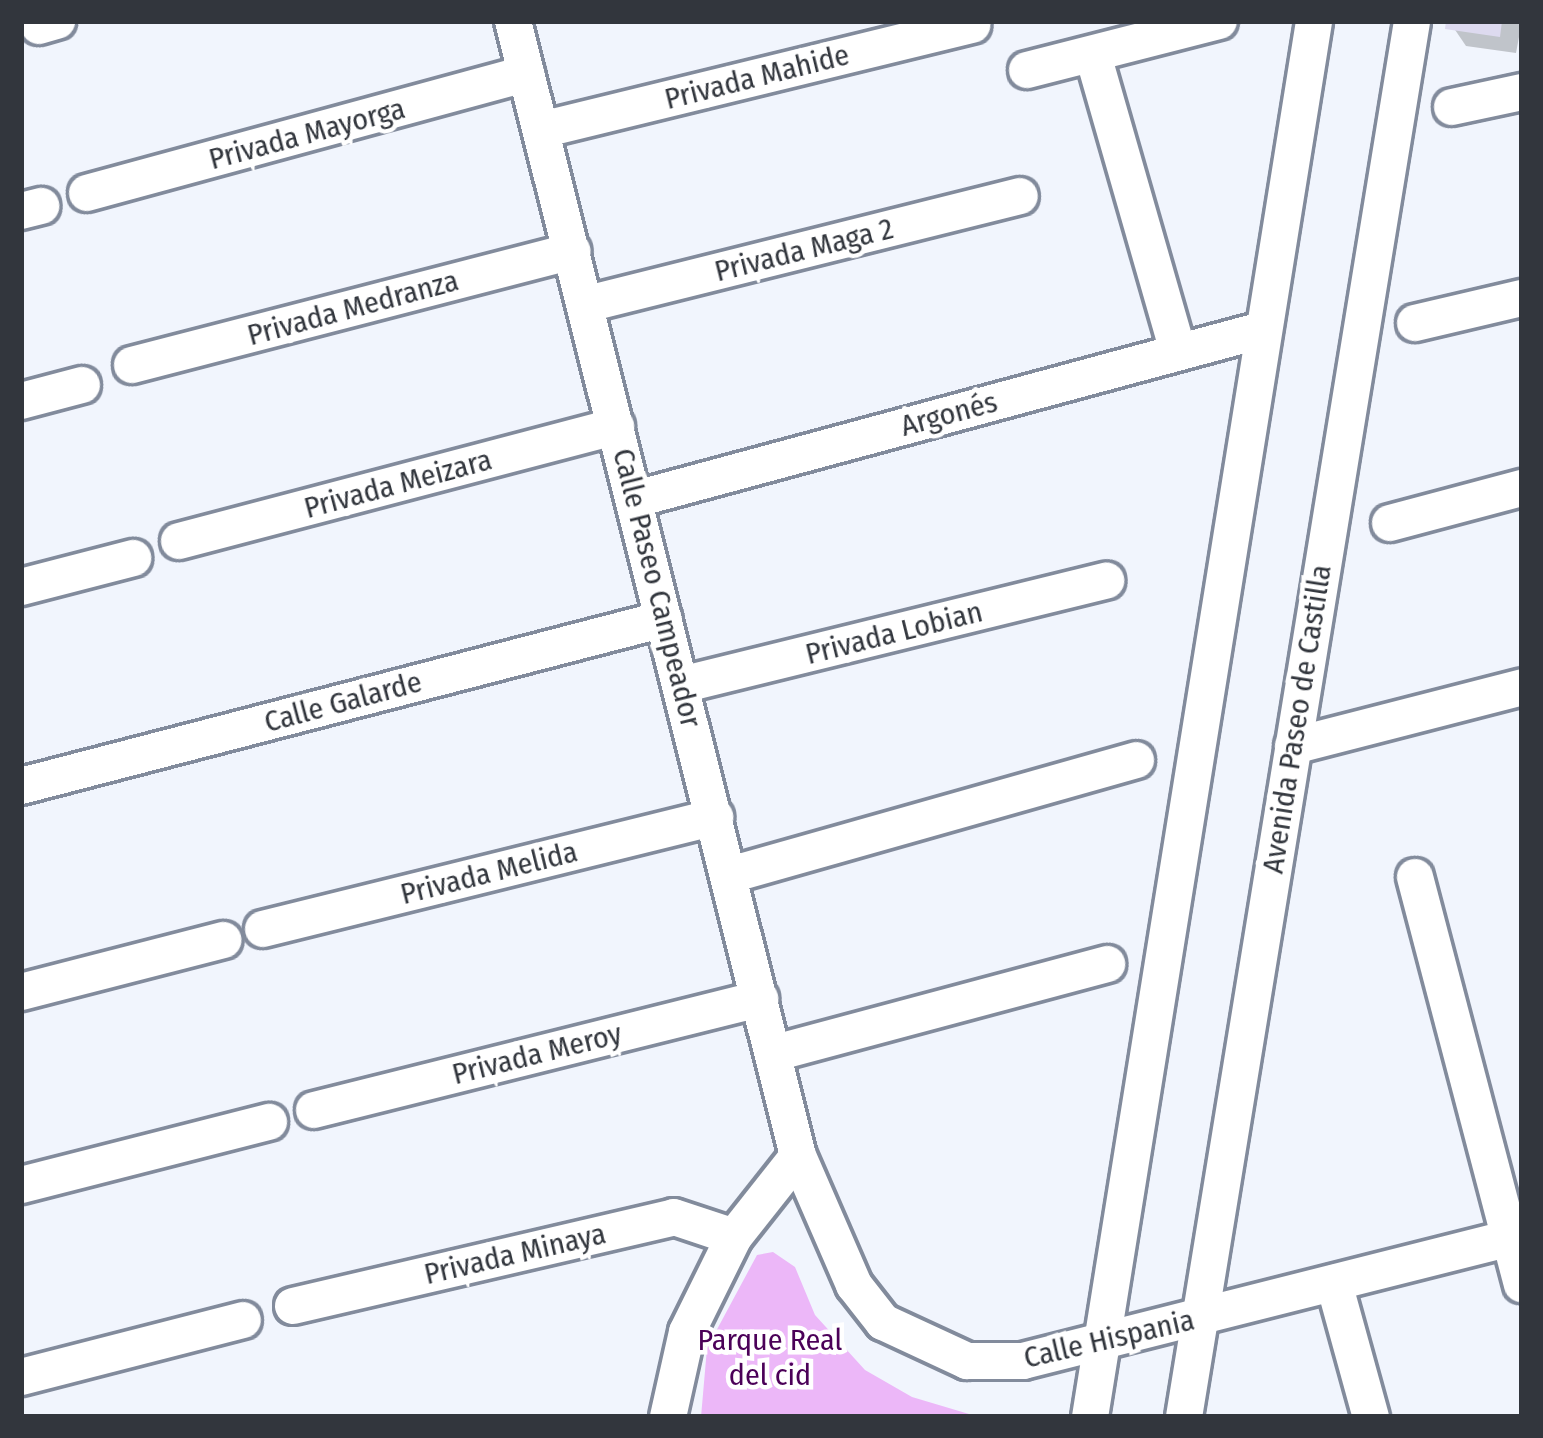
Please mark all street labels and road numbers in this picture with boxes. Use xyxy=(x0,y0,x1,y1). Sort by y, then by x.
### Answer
street label: Privada Mahide xyxy=(661,37,853,117)
street label: Privada Mayorga xyxy=(205,91,409,177)
street label: Privada Maga 2 xyxy=(711,210,897,290)
street label: Privada Medranza xyxy=(244,263,462,353)
street label: Argonés xyxy=(897,384,1001,444)
street label: Privada Meizara xyxy=(300,442,496,526)
street label: Calle Paseo Campeador xyxy=(605,445,709,731)
street label: Avenida Paseo de Castilla xyxy=(1255,562,1339,876)
street label: Privada Lobian xyxy=(802,594,986,672)
street label: Calle Galarde xyxy=(260,664,426,740)
street label: Privada Melida xyxy=(397,834,581,912)
street label: Privada Meroy xyxy=(449,1016,625,1092)
street label: Privada Minaya xyxy=(421,1216,609,1292)
street label: Calle Hispania xyxy=(1020,1302,1198,1376)

